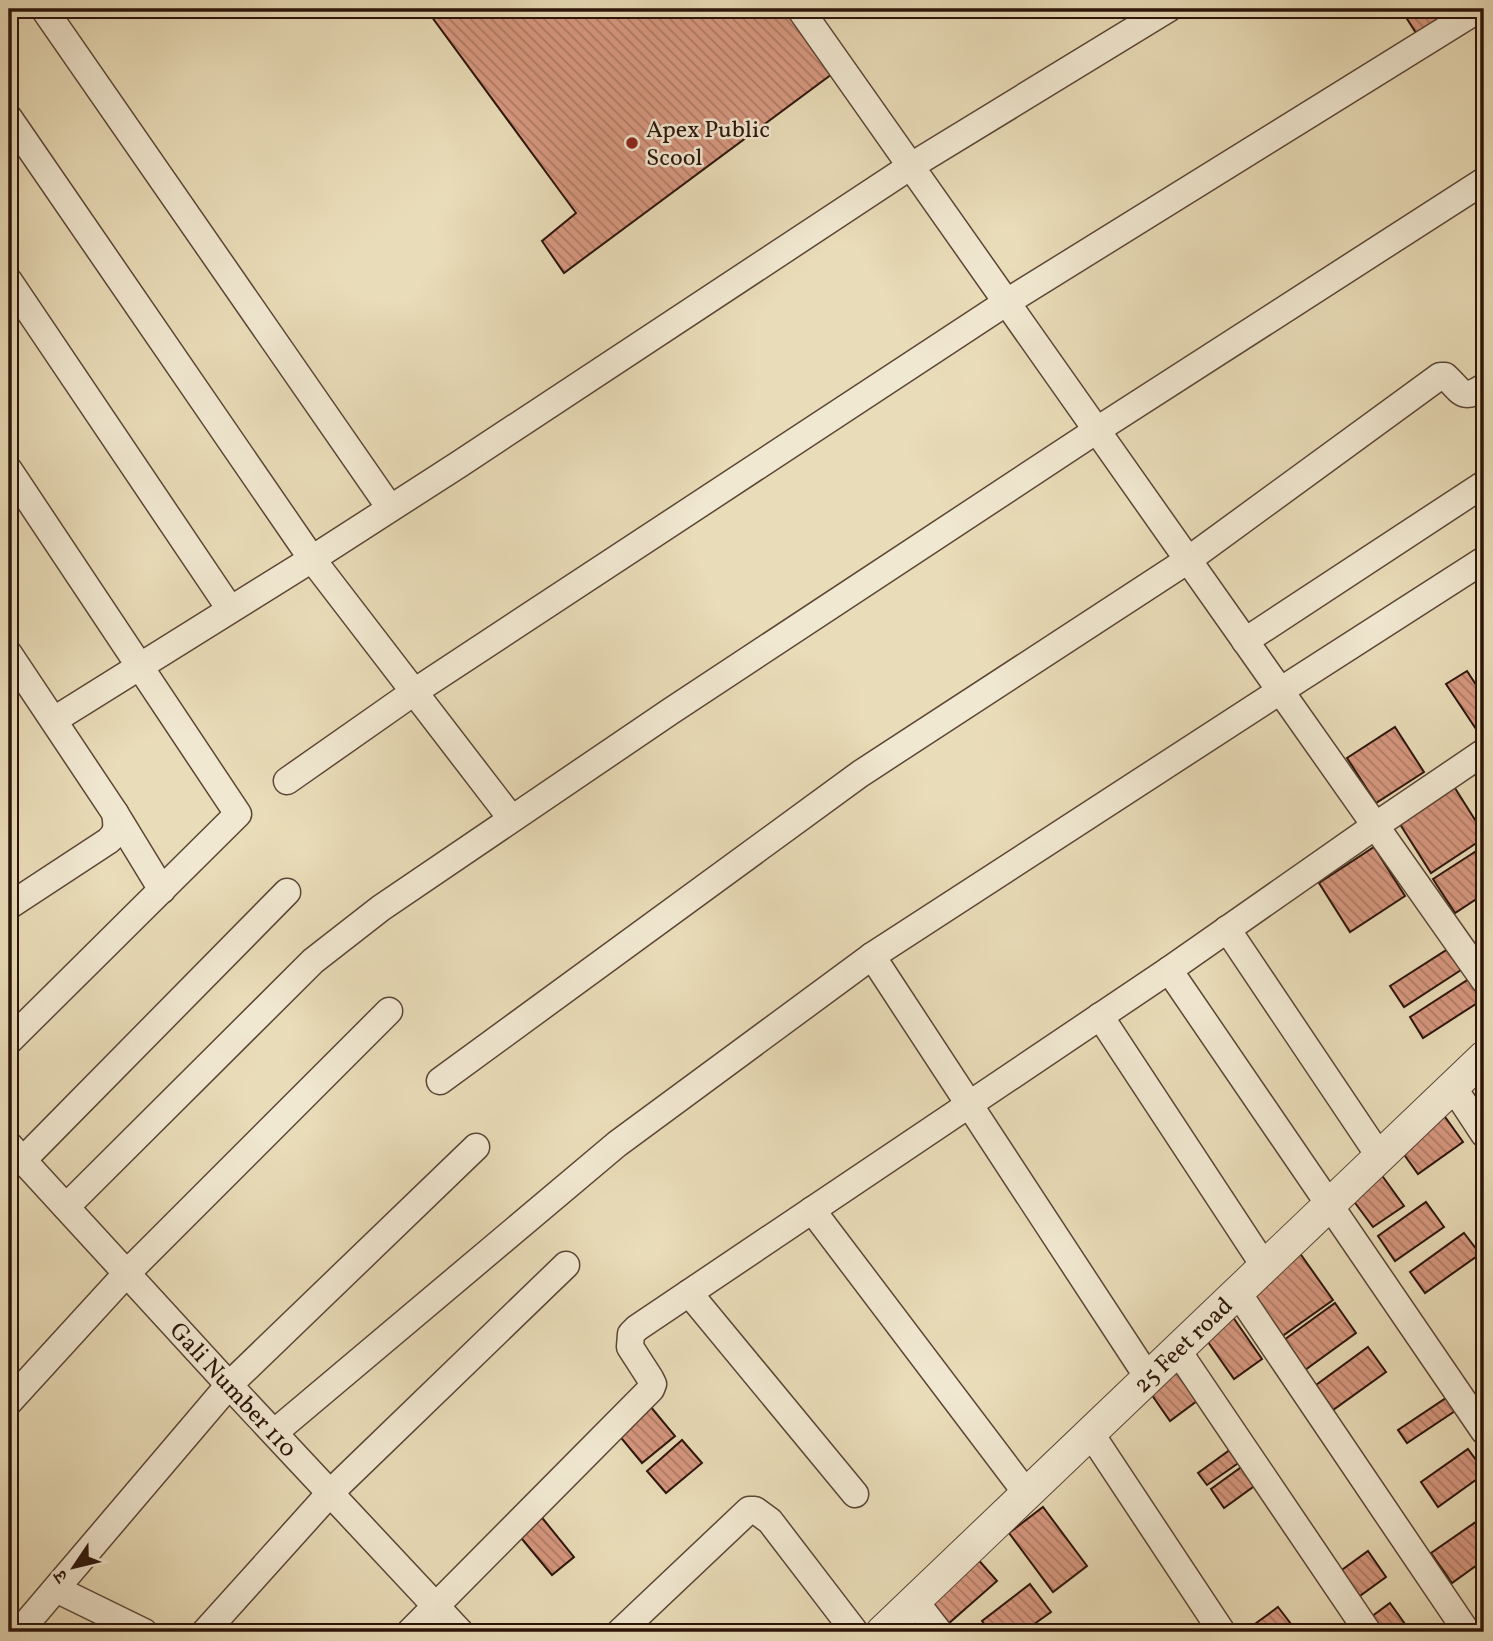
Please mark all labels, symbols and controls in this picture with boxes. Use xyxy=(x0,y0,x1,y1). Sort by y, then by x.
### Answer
place label: Apex Public Scool xyxy=(646,114,770,176)
marker: Apex Public Scool xyxy=(624,135,640,151)
street label: 25 Feet road xyxy=(1127,1290,1241,1402)
street label: Gali Number 110 xyxy=(161,1316,304,1466)
north arrow xyxy=(38,1532,108,1602)
text: उ xyxy=(48,1563,76,1589)

